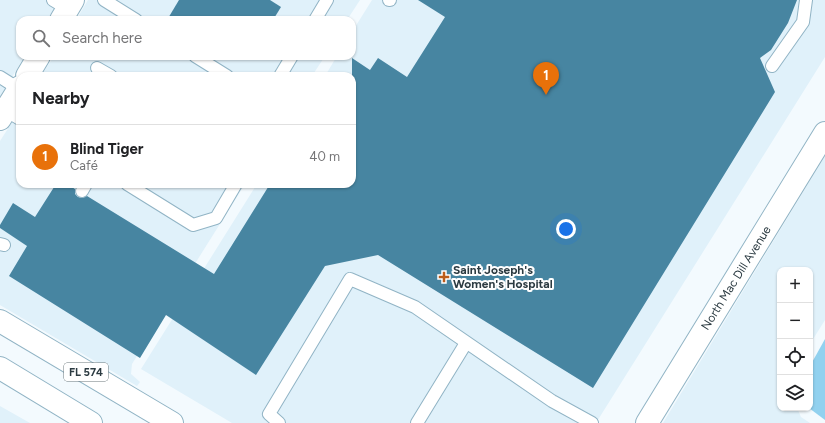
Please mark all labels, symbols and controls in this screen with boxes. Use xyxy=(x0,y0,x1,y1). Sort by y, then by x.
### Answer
search box xyxy=(16,16,356,60)
icon: search xyxy=(30,27,52,49)
text: Search here xyxy=(62,29,142,47)
pin: 1 xyxy=(533,62,559,95)
text: Nearby xyxy=(32,88,90,108)
text: Blind Tiger xyxy=(70,140,144,158)
text: 1 xyxy=(42,149,48,164)
text: 40 m xyxy=(309,149,340,164)
text: Café xyxy=(70,158,98,173)
your location xyxy=(556,219,576,239)
street label: North Mac Dill Avenue xyxy=(698,223,774,333)
place label: Saint Joseph's Women's Hospital xyxy=(453,263,553,291)
map controls xyxy=(777,267,813,411)
button: + xyxy=(777,267,813,303)
marker: Saint Joseph's Women's Hospital xyxy=(438,271,450,283)
button: − xyxy=(777,303,813,339)
button: locate xyxy=(777,339,813,375)
road number: FL 574 xyxy=(64,363,108,381)
button: layers xyxy=(777,375,813,411)

